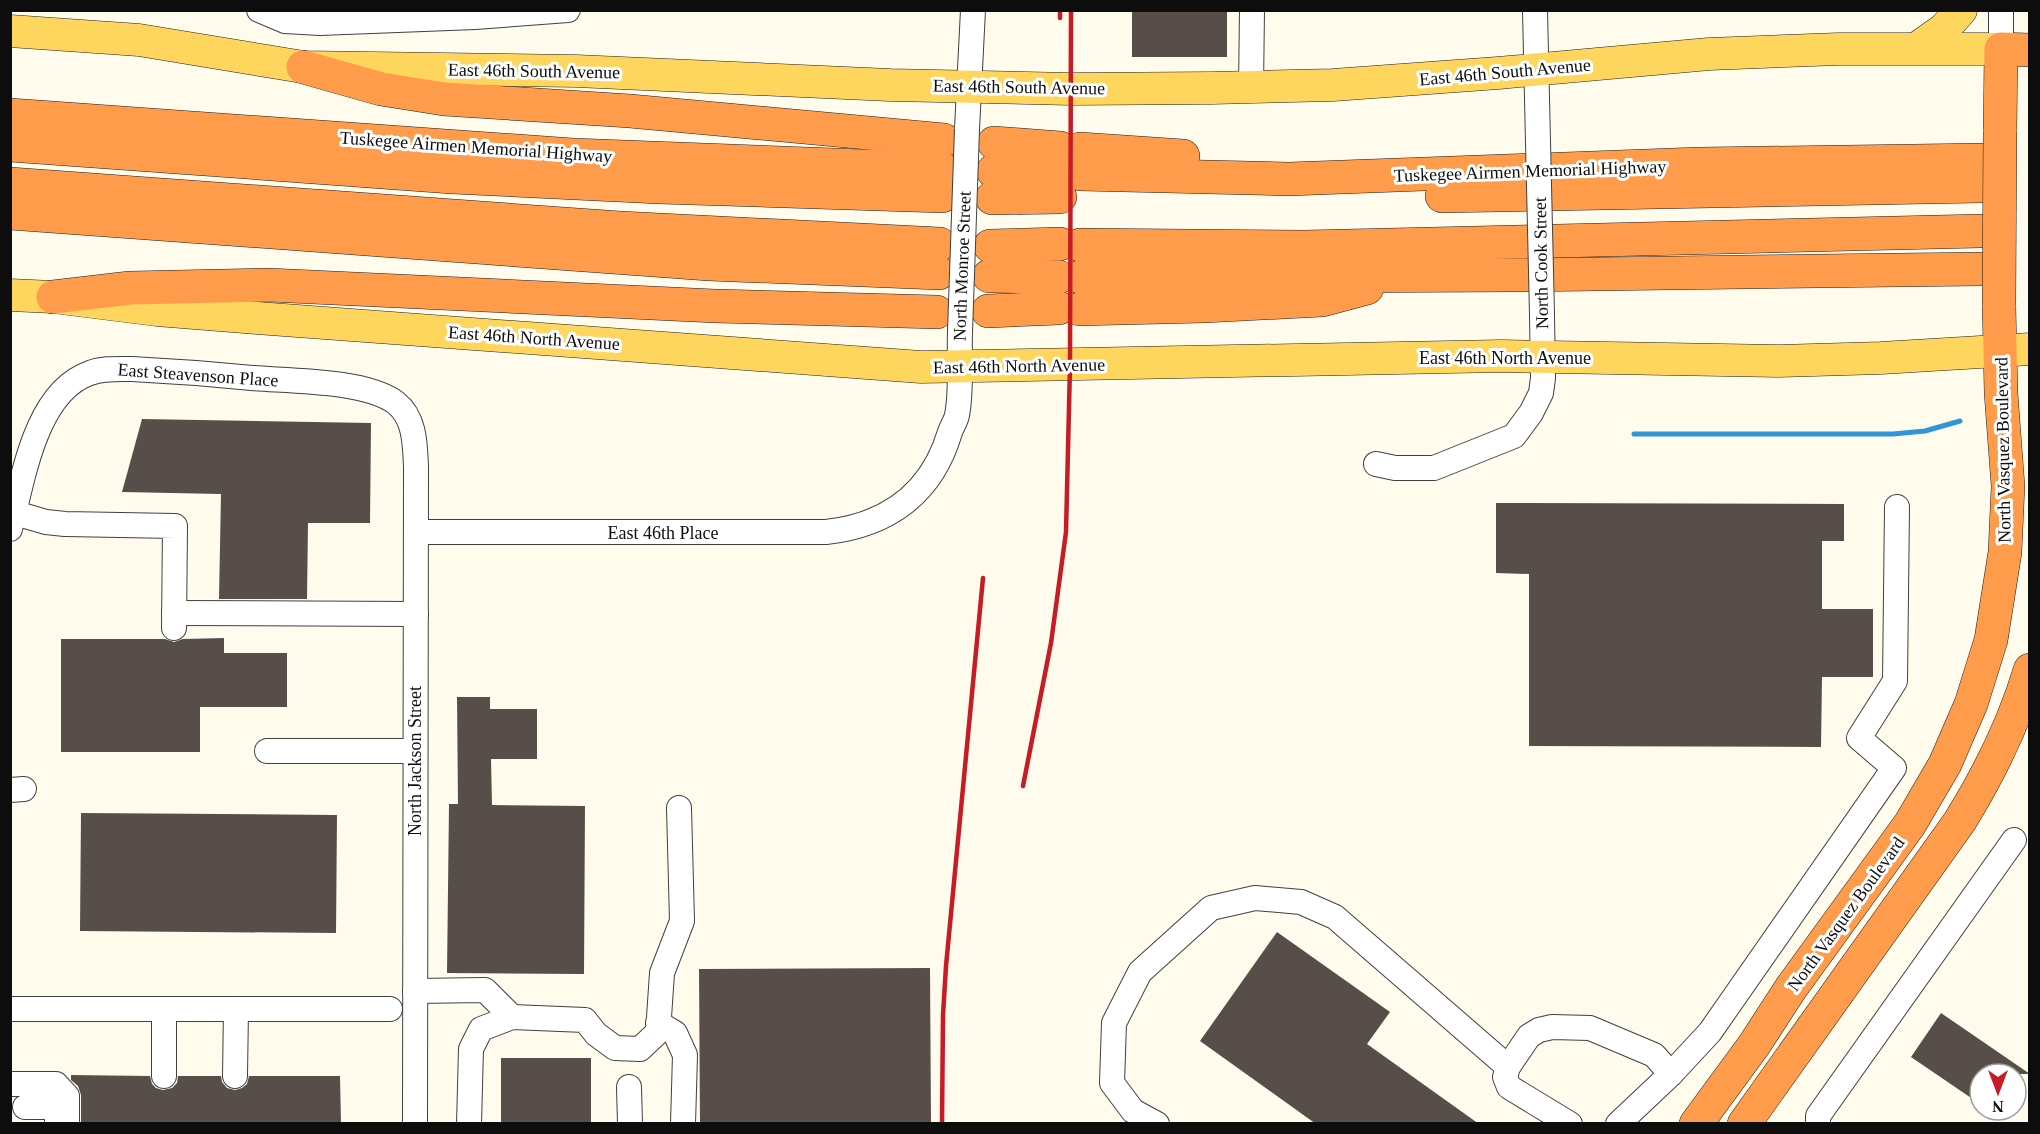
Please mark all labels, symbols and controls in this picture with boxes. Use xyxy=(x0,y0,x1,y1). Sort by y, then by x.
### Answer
street label: East 46th South Avenue xyxy=(1418,55,1592,89)
street label: East 46th South Avenue xyxy=(448,59,620,83)
street label: East 46th South Avenue xyxy=(933,75,1105,99)
street label: Tuskegee Airmen Memorial Highway xyxy=(339,128,613,166)
street label: Tuskegee Airmen Memorial Highway xyxy=(1393,156,1667,186)
street label: North Monroe Street xyxy=(949,191,975,341)
street label: North Cook Street xyxy=(1530,197,1552,329)
street label: East 46th North Avenue xyxy=(447,322,621,354)
street label: East 46th North Avenue xyxy=(1419,348,1591,368)
street label: East 46th North Avenue xyxy=(933,354,1105,378)
street label: North Vasquez Boulevard xyxy=(1991,357,2015,543)
street label: East Steavenson Place xyxy=(117,359,279,391)
street label: East 46th Place xyxy=(608,523,718,543)
street label: North Jackson Street xyxy=(405,686,425,836)
street label: North Vasquez Boulevard xyxy=(1783,833,1909,995)
north arrow xyxy=(1968,1062,2028,1122)
text: N xyxy=(1992,1098,2004,1115)

